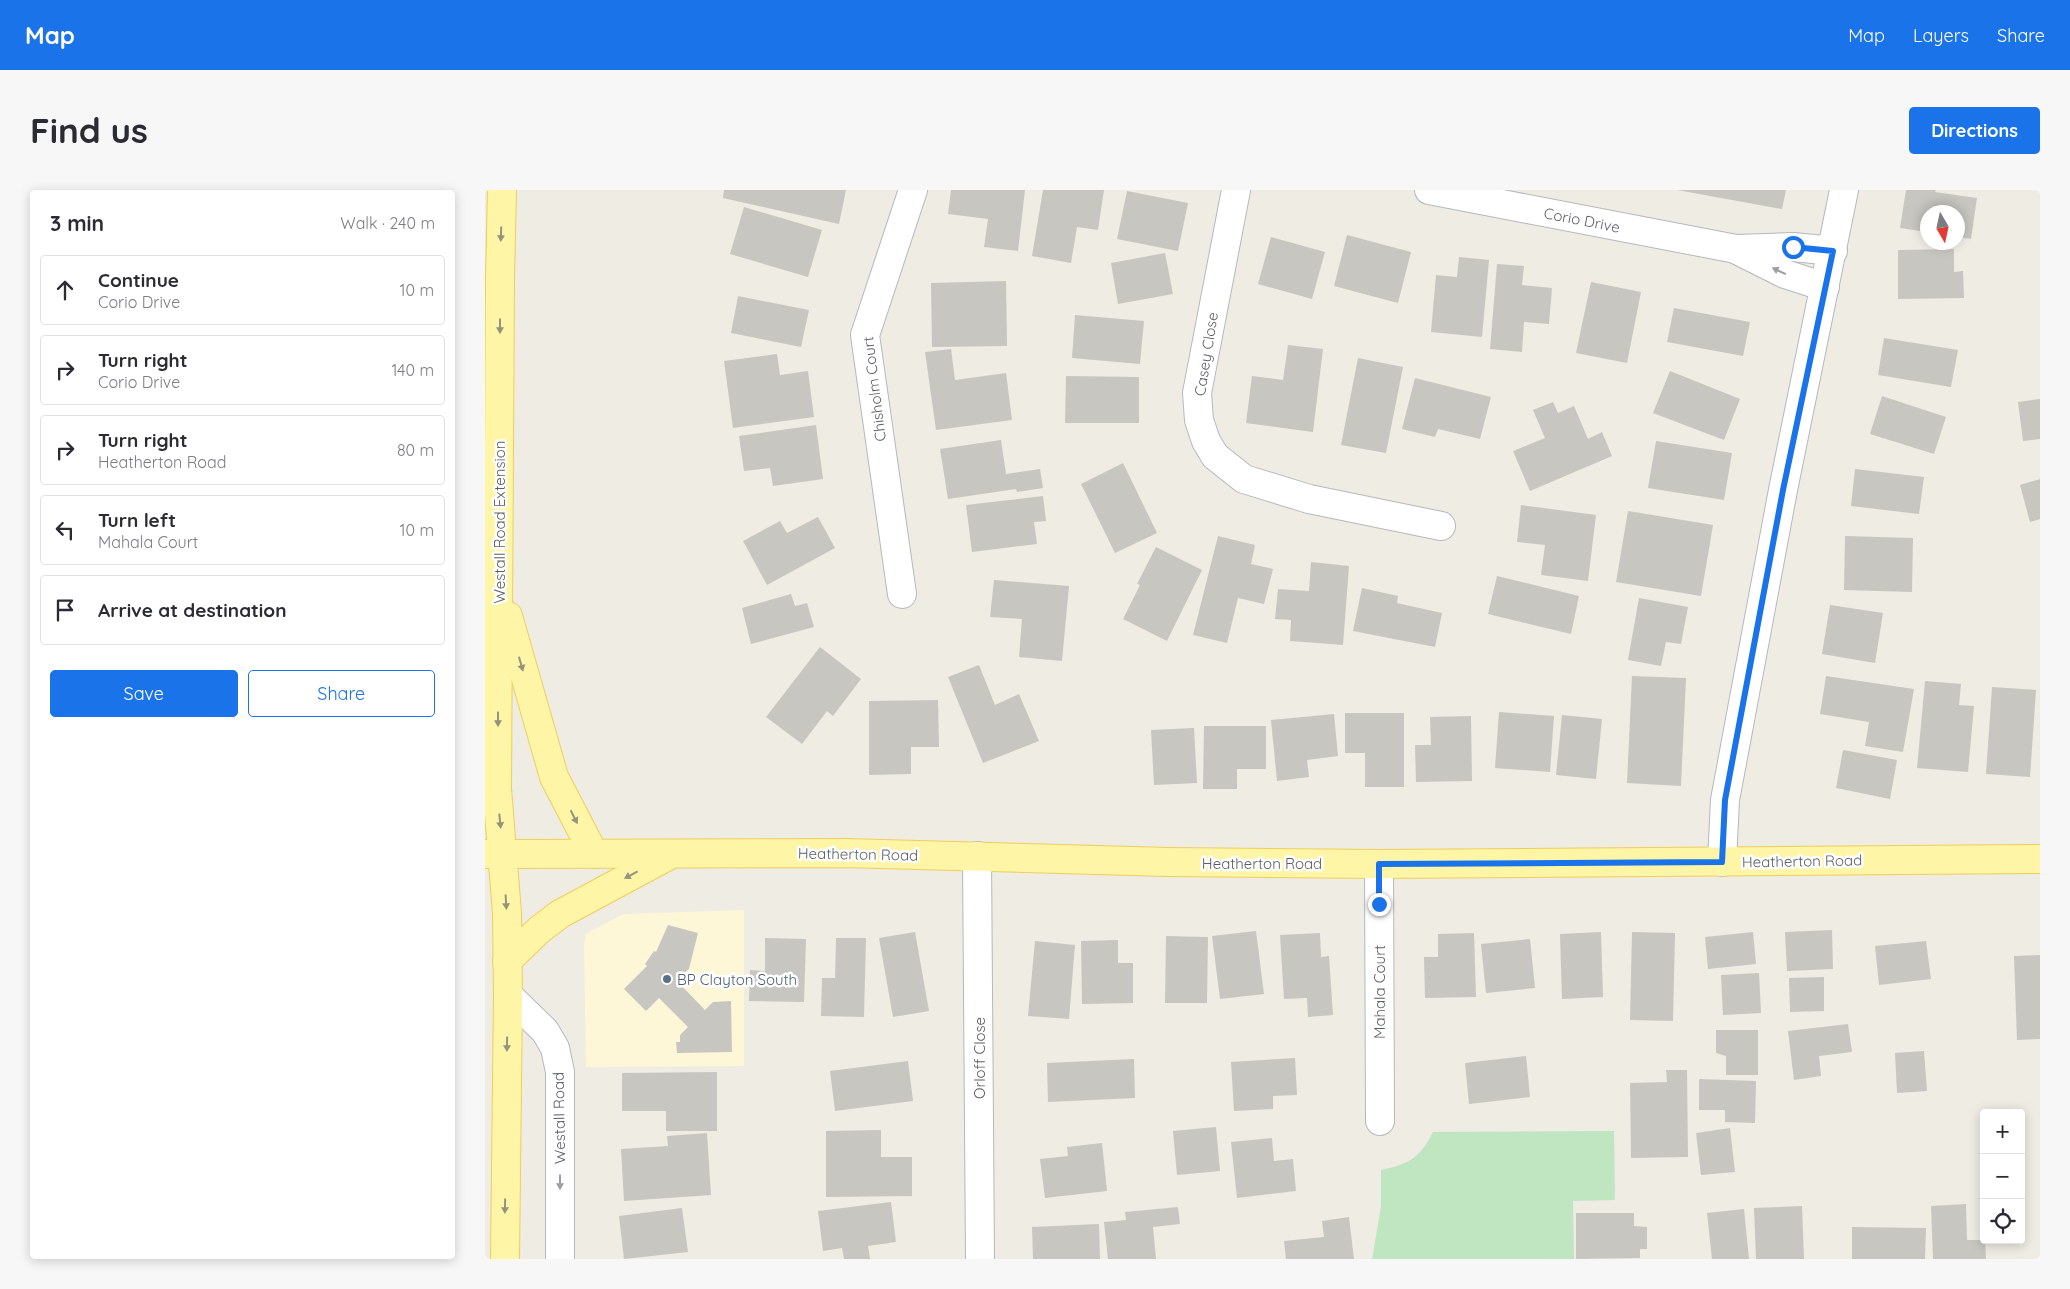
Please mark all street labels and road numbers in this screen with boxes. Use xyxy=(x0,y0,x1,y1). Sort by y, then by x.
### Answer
street label: Corio Drive xyxy=(1542,203,1622,237)
street label: Casey Close xyxy=(1190,311,1222,397)
street label: Chisholm Court xyxy=(858,335,890,443)
street label: Westall Road Extension xyxy=(490,441,509,603)
street label: Heatherton Road xyxy=(798,843,918,865)
street label: Heatherton Road xyxy=(1742,850,1862,872)
street label: Heatherton Road xyxy=(1202,854,1322,873)
street label: Mahala Court xyxy=(1370,945,1389,1039)
street label: Orloff Close xyxy=(970,1017,989,1099)
street label: Westall Road xyxy=(549,1072,569,1164)

